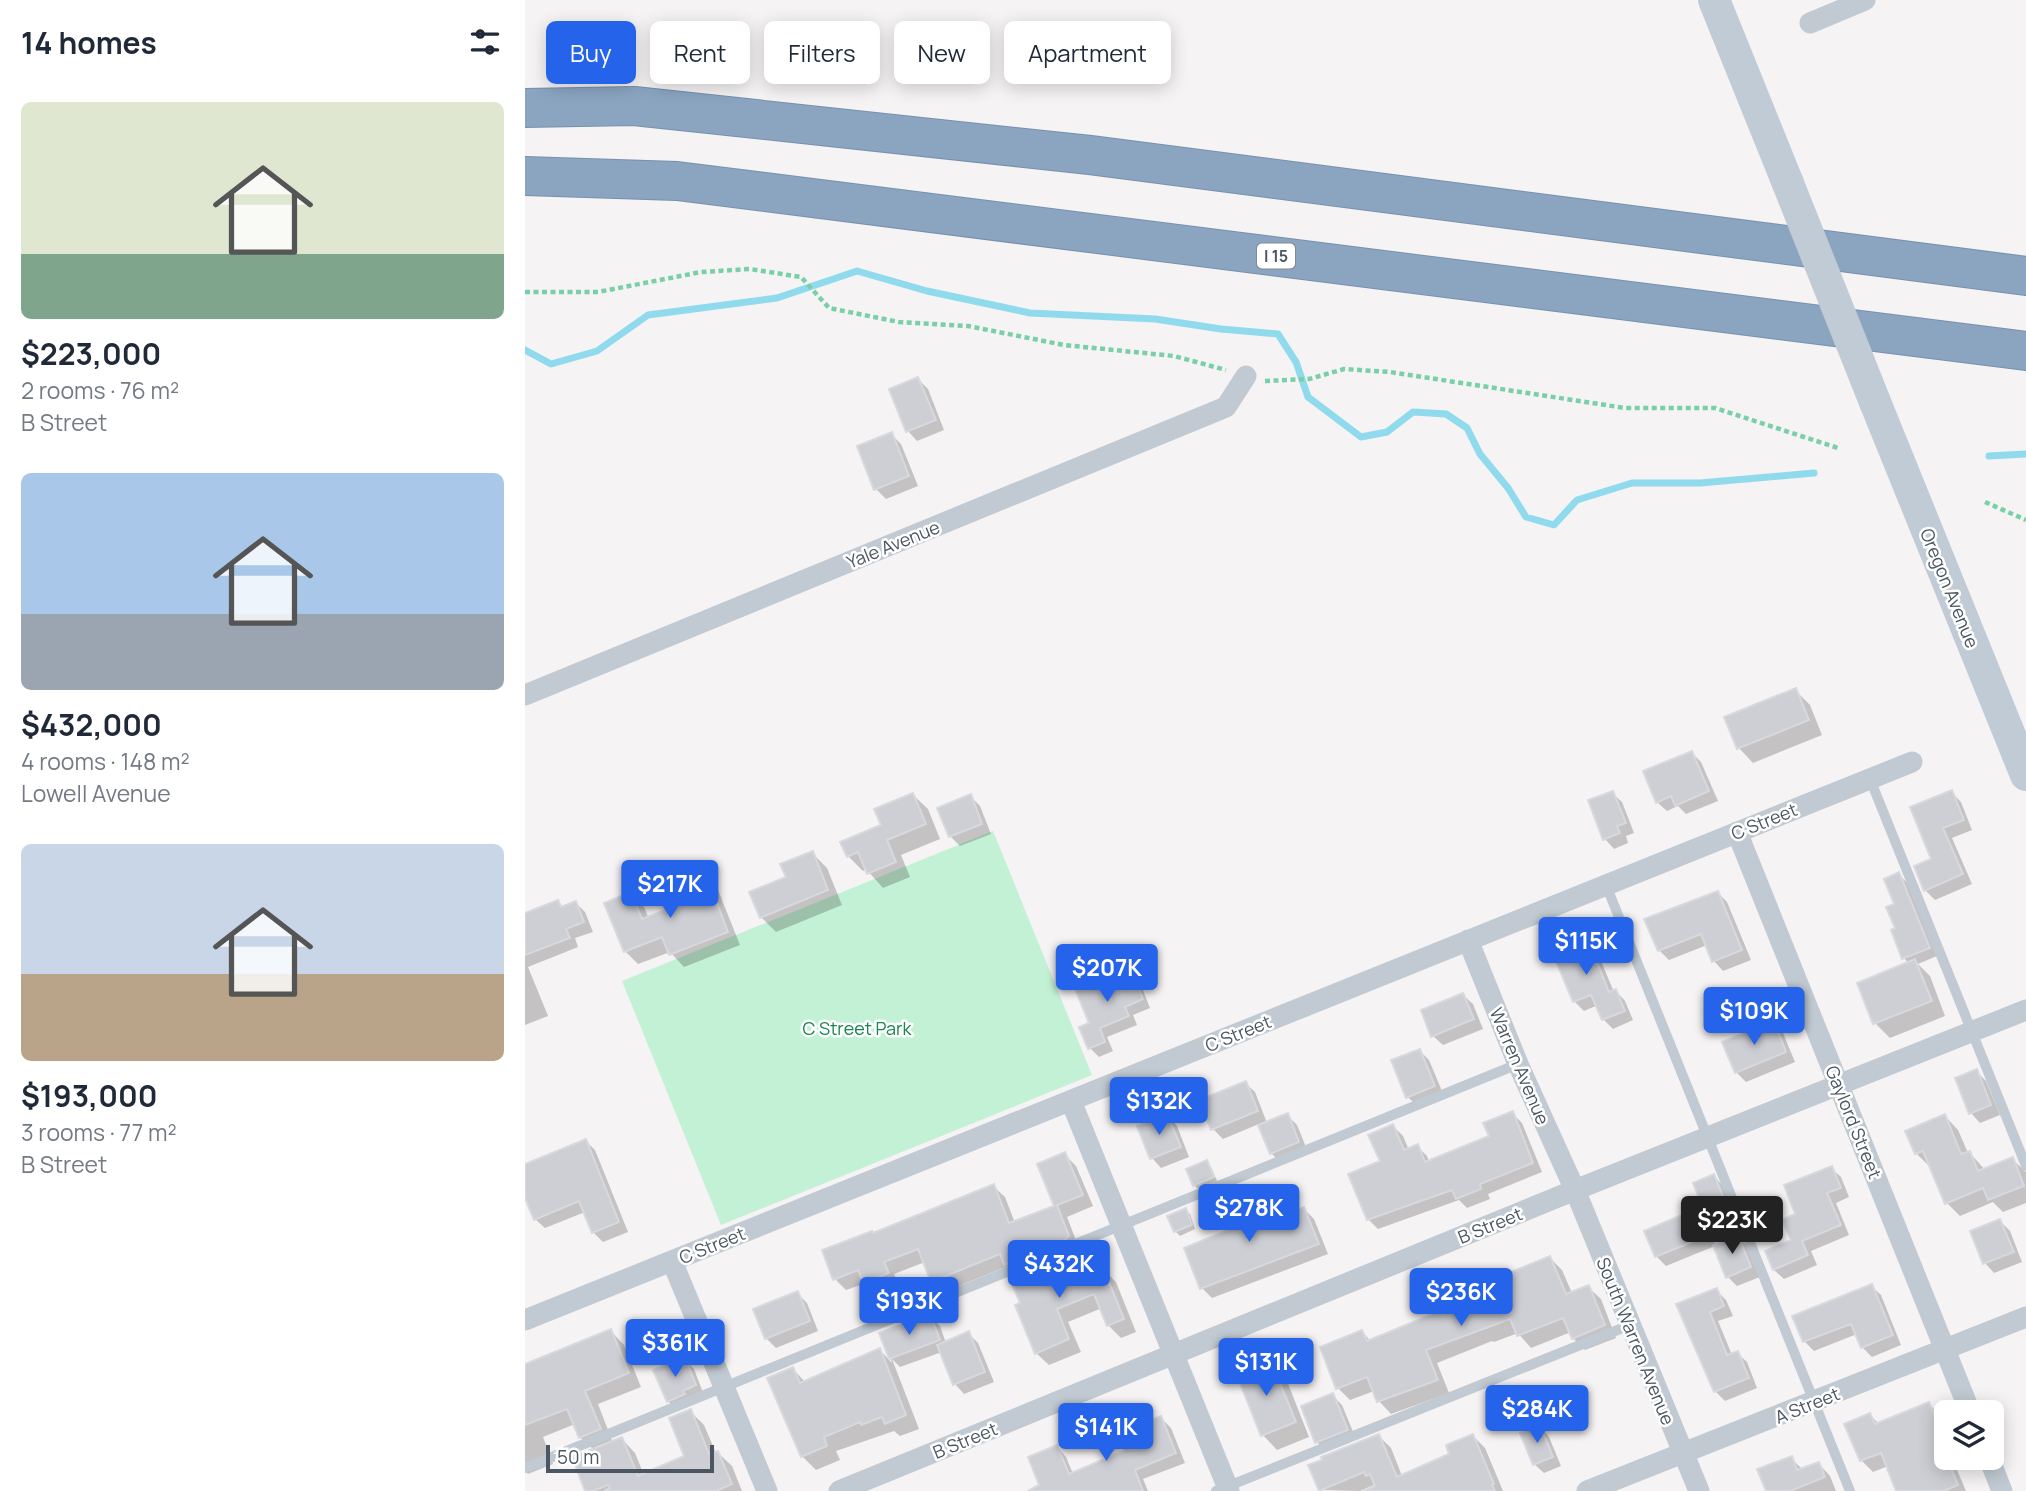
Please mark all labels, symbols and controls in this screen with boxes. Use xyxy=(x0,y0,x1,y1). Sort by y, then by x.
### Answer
chip: Buy xyxy=(546,21,636,84)
chip: Rent xyxy=(650,21,750,84)
chip: Filters xyxy=(764,21,880,84)
chip: New xyxy=(894,21,990,84)
chip: Apartment xyxy=(1004,21,1171,84)
text: 14 homes xyxy=(21,22,157,63)
icon: filters xyxy=(466,23,504,61)
icon: home xyxy=(200,147,326,273)
road number: I 15 xyxy=(1257,244,1295,268)
text: $223,000 xyxy=(21,333,161,374)
text: 2 rooms · 76 m² xyxy=(21,374,179,406)
text: B Street xyxy=(21,406,107,438)
street label: Yale Avenue xyxy=(843,514,943,574)
icon: home xyxy=(200,518,326,644)
street label: Oregon Avenue xyxy=(1915,525,1985,651)
text: $432,000 xyxy=(21,704,162,745)
text: 4 rooms · 148 m² xyxy=(21,745,190,777)
text: Lowell Avenue xyxy=(21,777,171,809)
street label: C Street xyxy=(1727,797,1801,845)
pin: $217K xyxy=(621,860,719,920)
text: $217K xyxy=(637,867,703,899)
icon: home xyxy=(200,889,326,1015)
pin: $115K xyxy=(1537,918,1635,977)
text: $115K xyxy=(1555,924,1617,956)
pin: $207K xyxy=(1058,944,1156,1004)
text: $207K xyxy=(1072,951,1142,983)
pin: $109K xyxy=(1705,988,1803,1047)
text: $109K xyxy=(1720,994,1788,1026)
street label: Warren Avenue xyxy=(1485,1004,1555,1128)
street label: C Street xyxy=(1201,1009,1275,1057)
park label: C Street Park xyxy=(803,1016,912,1040)
street label: Gaylord Street xyxy=(1820,1062,1888,1182)
text: $193,000 xyxy=(21,1075,157,1116)
pin: $132K xyxy=(1110,1078,1208,1137)
text: $132K xyxy=(1126,1084,1192,1116)
text: 3 rooms · 77 m² xyxy=(21,1116,177,1148)
text: B Street xyxy=(21,1148,107,1180)
pin: $278K xyxy=(1200,1184,1298,1244)
text: $278K xyxy=(1214,1191,1284,1223)
pin: $223K xyxy=(1683,1196,1781,1256)
street label: B Street xyxy=(1454,1201,1526,1249)
text: $223K xyxy=(1697,1203,1767,1235)
street label: C Street xyxy=(675,1221,749,1269)
pin: $432K xyxy=(1010,1240,1108,1300)
text: $432K xyxy=(1024,1247,1094,1279)
street label: South Warren Avenue xyxy=(1591,1254,1681,1428)
pin: $236K xyxy=(1412,1268,1510,1328)
text: $236K xyxy=(1426,1275,1496,1307)
pin: $193K xyxy=(860,1278,958,1337)
text: $193K xyxy=(875,1284,943,1316)
pin: $361K xyxy=(626,1320,724,1379)
text: $361K xyxy=(642,1326,708,1358)
pin: $131K xyxy=(1217,1338,1315,1398)
text: $131K xyxy=(1235,1345,1297,1377)
street label: A Street xyxy=(1771,1381,1843,1429)
pin: $284K xyxy=(1488,1386,1586,1445)
text: $284K xyxy=(1501,1392,1573,1424)
map controls xyxy=(1934,1400,2004,1470)
button: layers xyxy=(1934,1400,2004,1470)
pin: $141K xyxy=(1057,1404,1155,1463)
text: $141K xyxy=(1074,1410,1138,1442)
street label: B Street xyxy=(929,1416,1001,1464)
scale bar xyxy=(546,1442,714,1474)
text: 50 m xyxy=(557,1444,599,1470)

